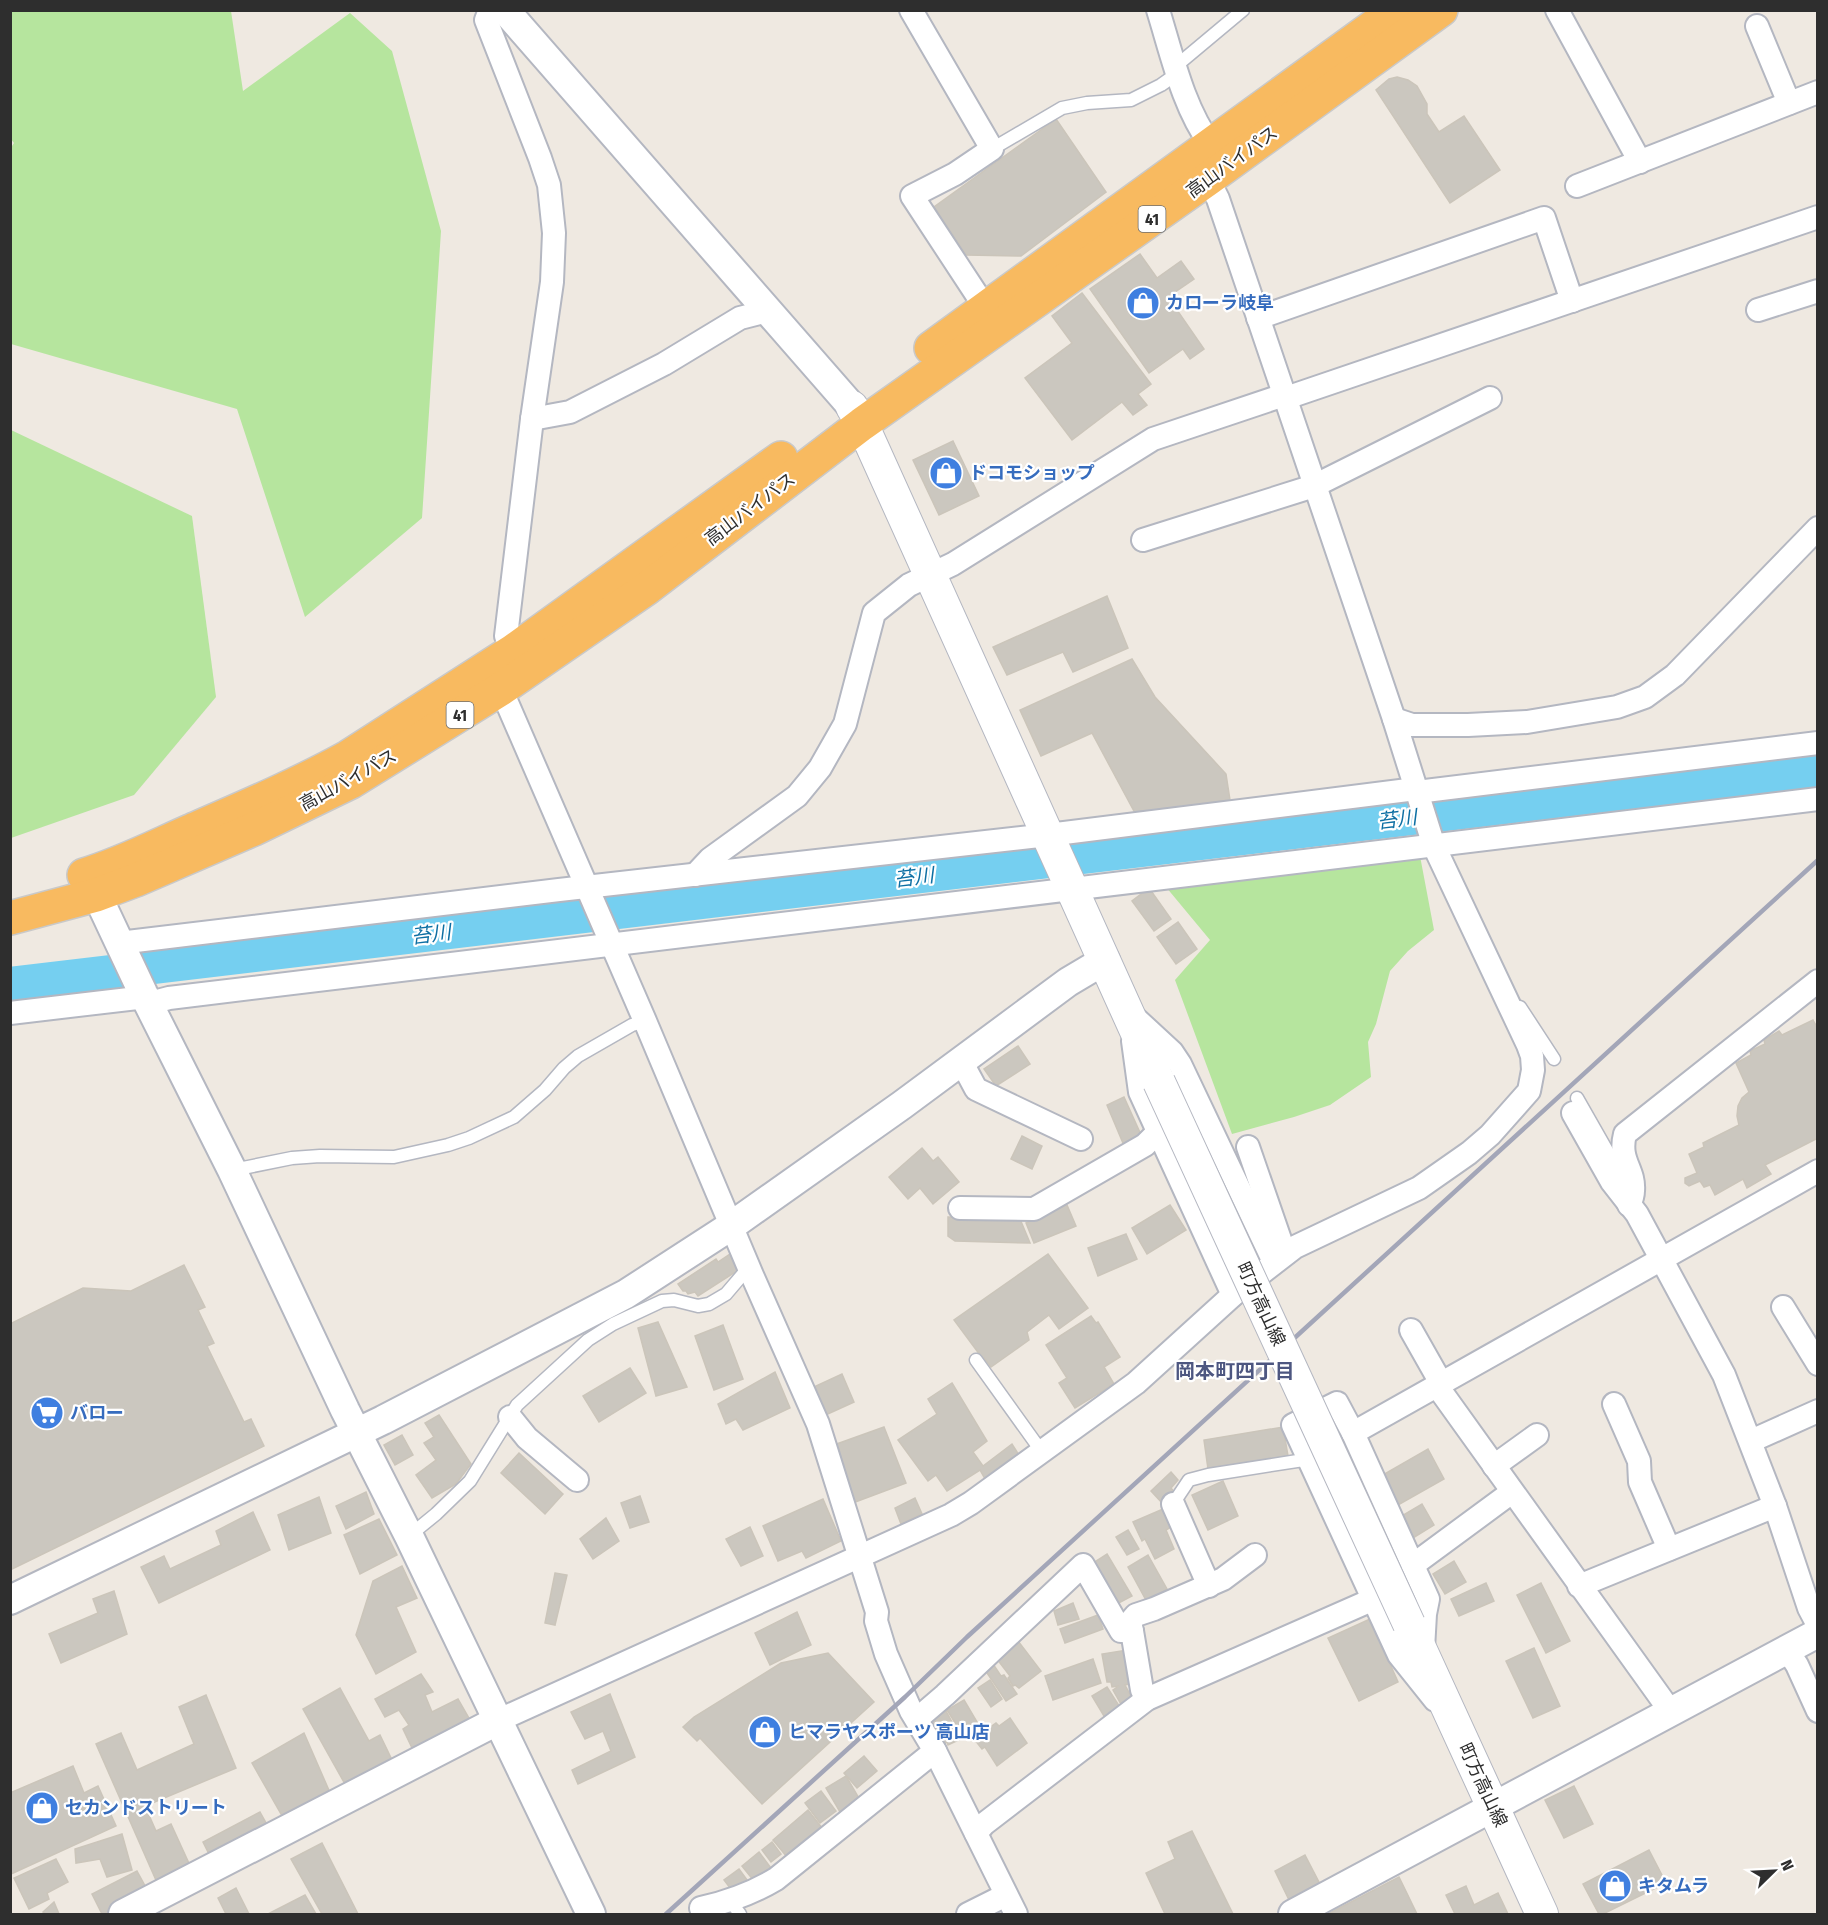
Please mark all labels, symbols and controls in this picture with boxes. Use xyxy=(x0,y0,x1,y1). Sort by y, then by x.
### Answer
street label: 高山バイパス xyxy=(1182,121,1282,203)
road number: 41 xyxy=(1138,206,1166,232)
shop icon: カローラ岐阜 xyxy=(1125,285,1161,321)
place label: カローラ岐阜 xyxy=(1166,292,1274,314)
shop icon: ドコモショップ xyxy=(928,455,964,491)
place label: ドコモショップ xyxy=(969,462,1095,484)
street label: 高山バイパス xyxy=(700,468,800,550)
road number: 41 xyxy=(446,702,474,728)
street label: 高山バイパス xyxy=(296,744,400,816)
water label: 苔川 xyxy=(1376,804,1420,833)
water label: 苔川 xyxy=(893,862,937,891)
water label: 苔川 xyxy=(410,919,454,948)
street label: 町方高山線 xyxy=(1232,1259,1290,1349)
district label: 岡本町四丁目 xyxy=(1175,1359,1295,1383)
supermarket icon: バロー xyxy=(29,1395,65,1431)
place label: バロー xyxy=(70,1402,124,1424)
shop icon: ヒマラヤスポーツ 高山店 xyxy=(747,1714,783,1750)
place label: ヒマラヤスポーツ 高山店 xyxy=(788,1721,989,1743)
street label: 町方高山線 xyxy=(1454,1740,1512,1830)
shop icon: セカンドストリート xyxy=(24,1790,60,1826)
place label: セカンドストリート xyxy=(65,1797,227,1819)
north arrow xyxy=(1744,1841,1804,1901)
text: N xyxy=(1777,1857,1798,1873)
shop icon: キタムラ xyxy=(1597,1868,1633,1904)
place label: キタムラ xyxy=(1638,1875,1709,1897)

